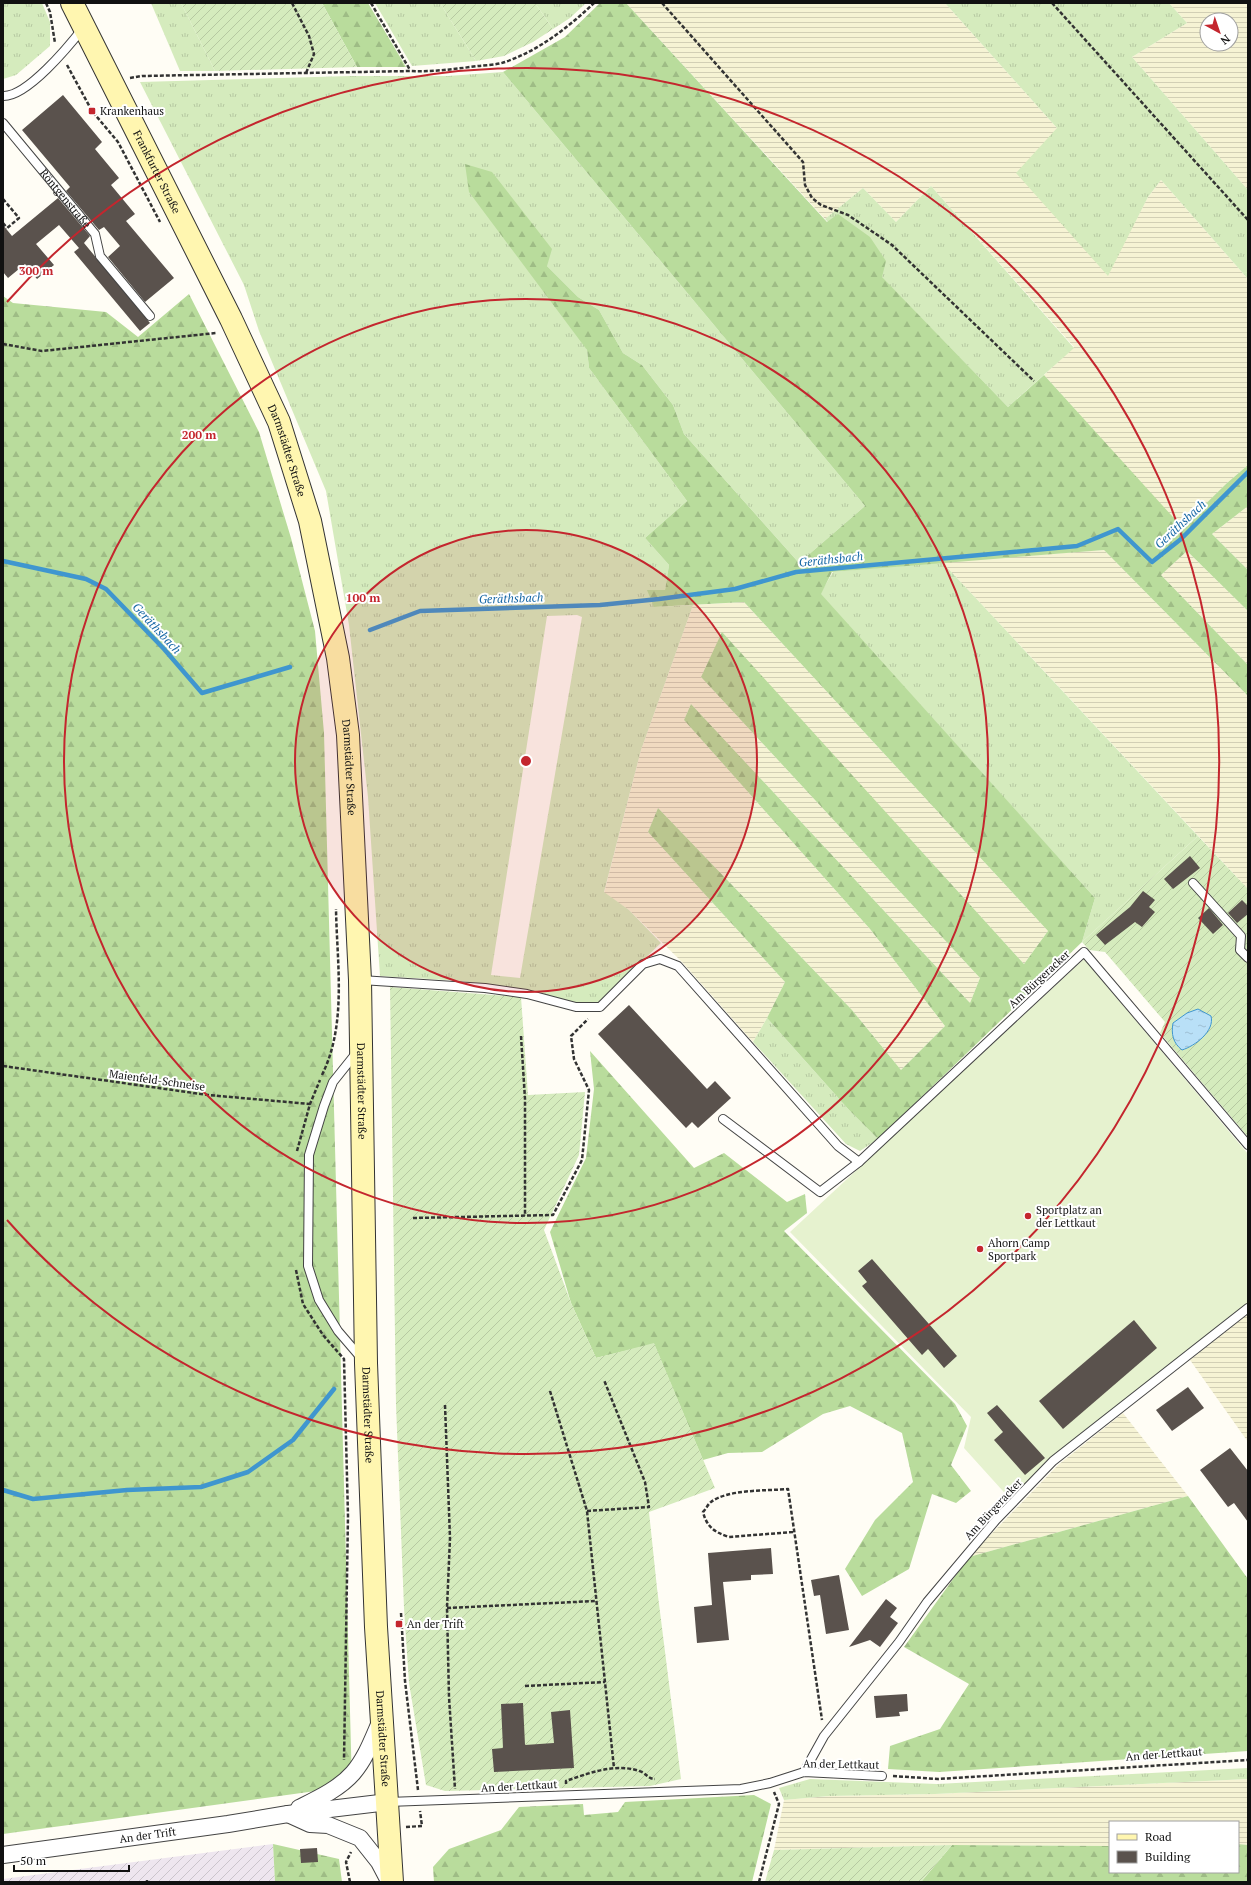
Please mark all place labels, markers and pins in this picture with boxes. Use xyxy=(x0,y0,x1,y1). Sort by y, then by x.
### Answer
place label: Krankenhaus xyxy=(100,104,164,118)
marker: Krankenhaus xyxy=(87,106,97,116)
centre of rings xyxy=(519,754,533,768)
place label: Sportplatz an der Lettkaut xyxy=(1036,1203,1102,1230)
marker: Sportplatz an der Lettkaut xyxy=(1023,1211,1033,1221)
place label: Ahorn Camp Sportpark xyxy=(988,1236,1050,1263)
marker: Ahorn Camp Sportpark xyxy=(975,1244,985,1254)
place label: An der Trift xyxy=(407,1617,464,1631)
marker: An der Trift xyxy=(394,1619,404,1629)

